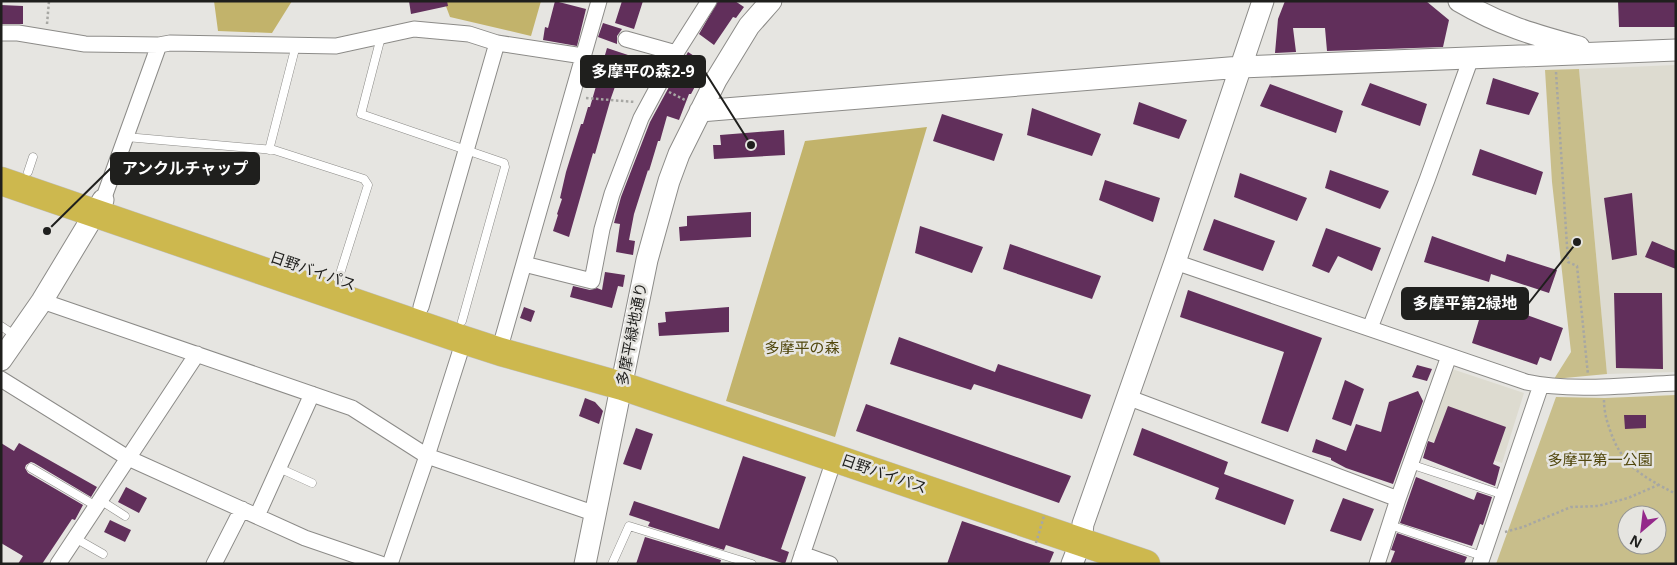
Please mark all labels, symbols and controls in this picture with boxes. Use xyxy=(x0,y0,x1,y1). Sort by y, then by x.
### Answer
callout: 多摩平の森2-9 xyxy=(581,56,705,87)
text: 多摩平の森2-9 xyxy=(591,60,695,82)
callout: アンクルチャップ xyxy=(111,153,259,184)
text: アンクルチャップ xyxy=(122,157,248,179)
street label: 日野バイパス xyxy=(268,246,359,294)
street label: 多摩平緑地通り xyxy=(611,280,651,387)
callout: 多摩平第2緑地 xyxy=(1402,288,1528,319)
text: 多摩平第2緑地 xyxy=(1412,292,1518,314)
park label: 多摩平の森 xyxy=(764,337,840,357)
street label: 日野バイパス xyxy=(839,449,930,497)
park label: 多摩平第一公園 xyxy=(1547,449,1653,469)
north arrow xyxy=(1617,505,1667,555)
text: N xyxy=(1626,531,1645,553)

